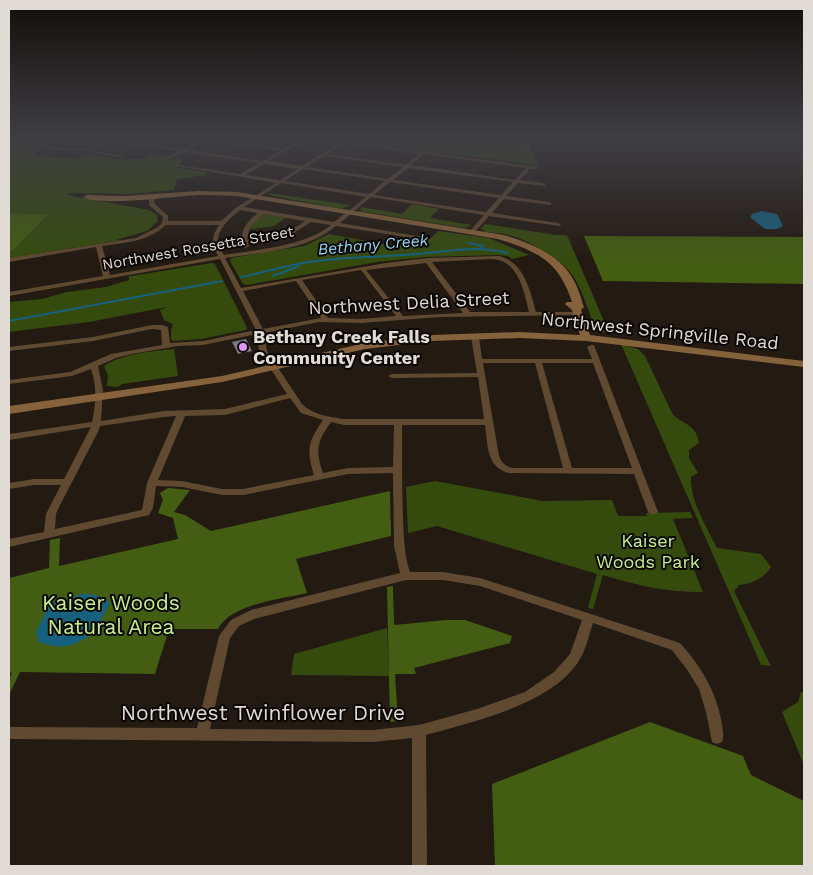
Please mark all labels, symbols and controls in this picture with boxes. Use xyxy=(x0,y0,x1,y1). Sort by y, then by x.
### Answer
street label: Northwest Rossetta Street xyxy=(101,222,296,274)
water label: Bethany Creek xyxy=(317,230,430,259)
street label: Northwest Delia Street xyxy=(308,287,510,318)
street label: Northwest Springville Road xyxy=(540,308,780,353)
place label: Bethany Creek Falls Community Center xyxy=(253,326,430,368)
marker: Bethany Creek Falls Community Center xyxy=(237,341,249,353)
park label: Kaiser Woods Park xyxy=(596,530,700,572)
park label: Kaiser Woods Natural Area xyxy=(42,590,180,639)
street label: Northwest Twinflower Drive xyxy=(121,700,405,725)

